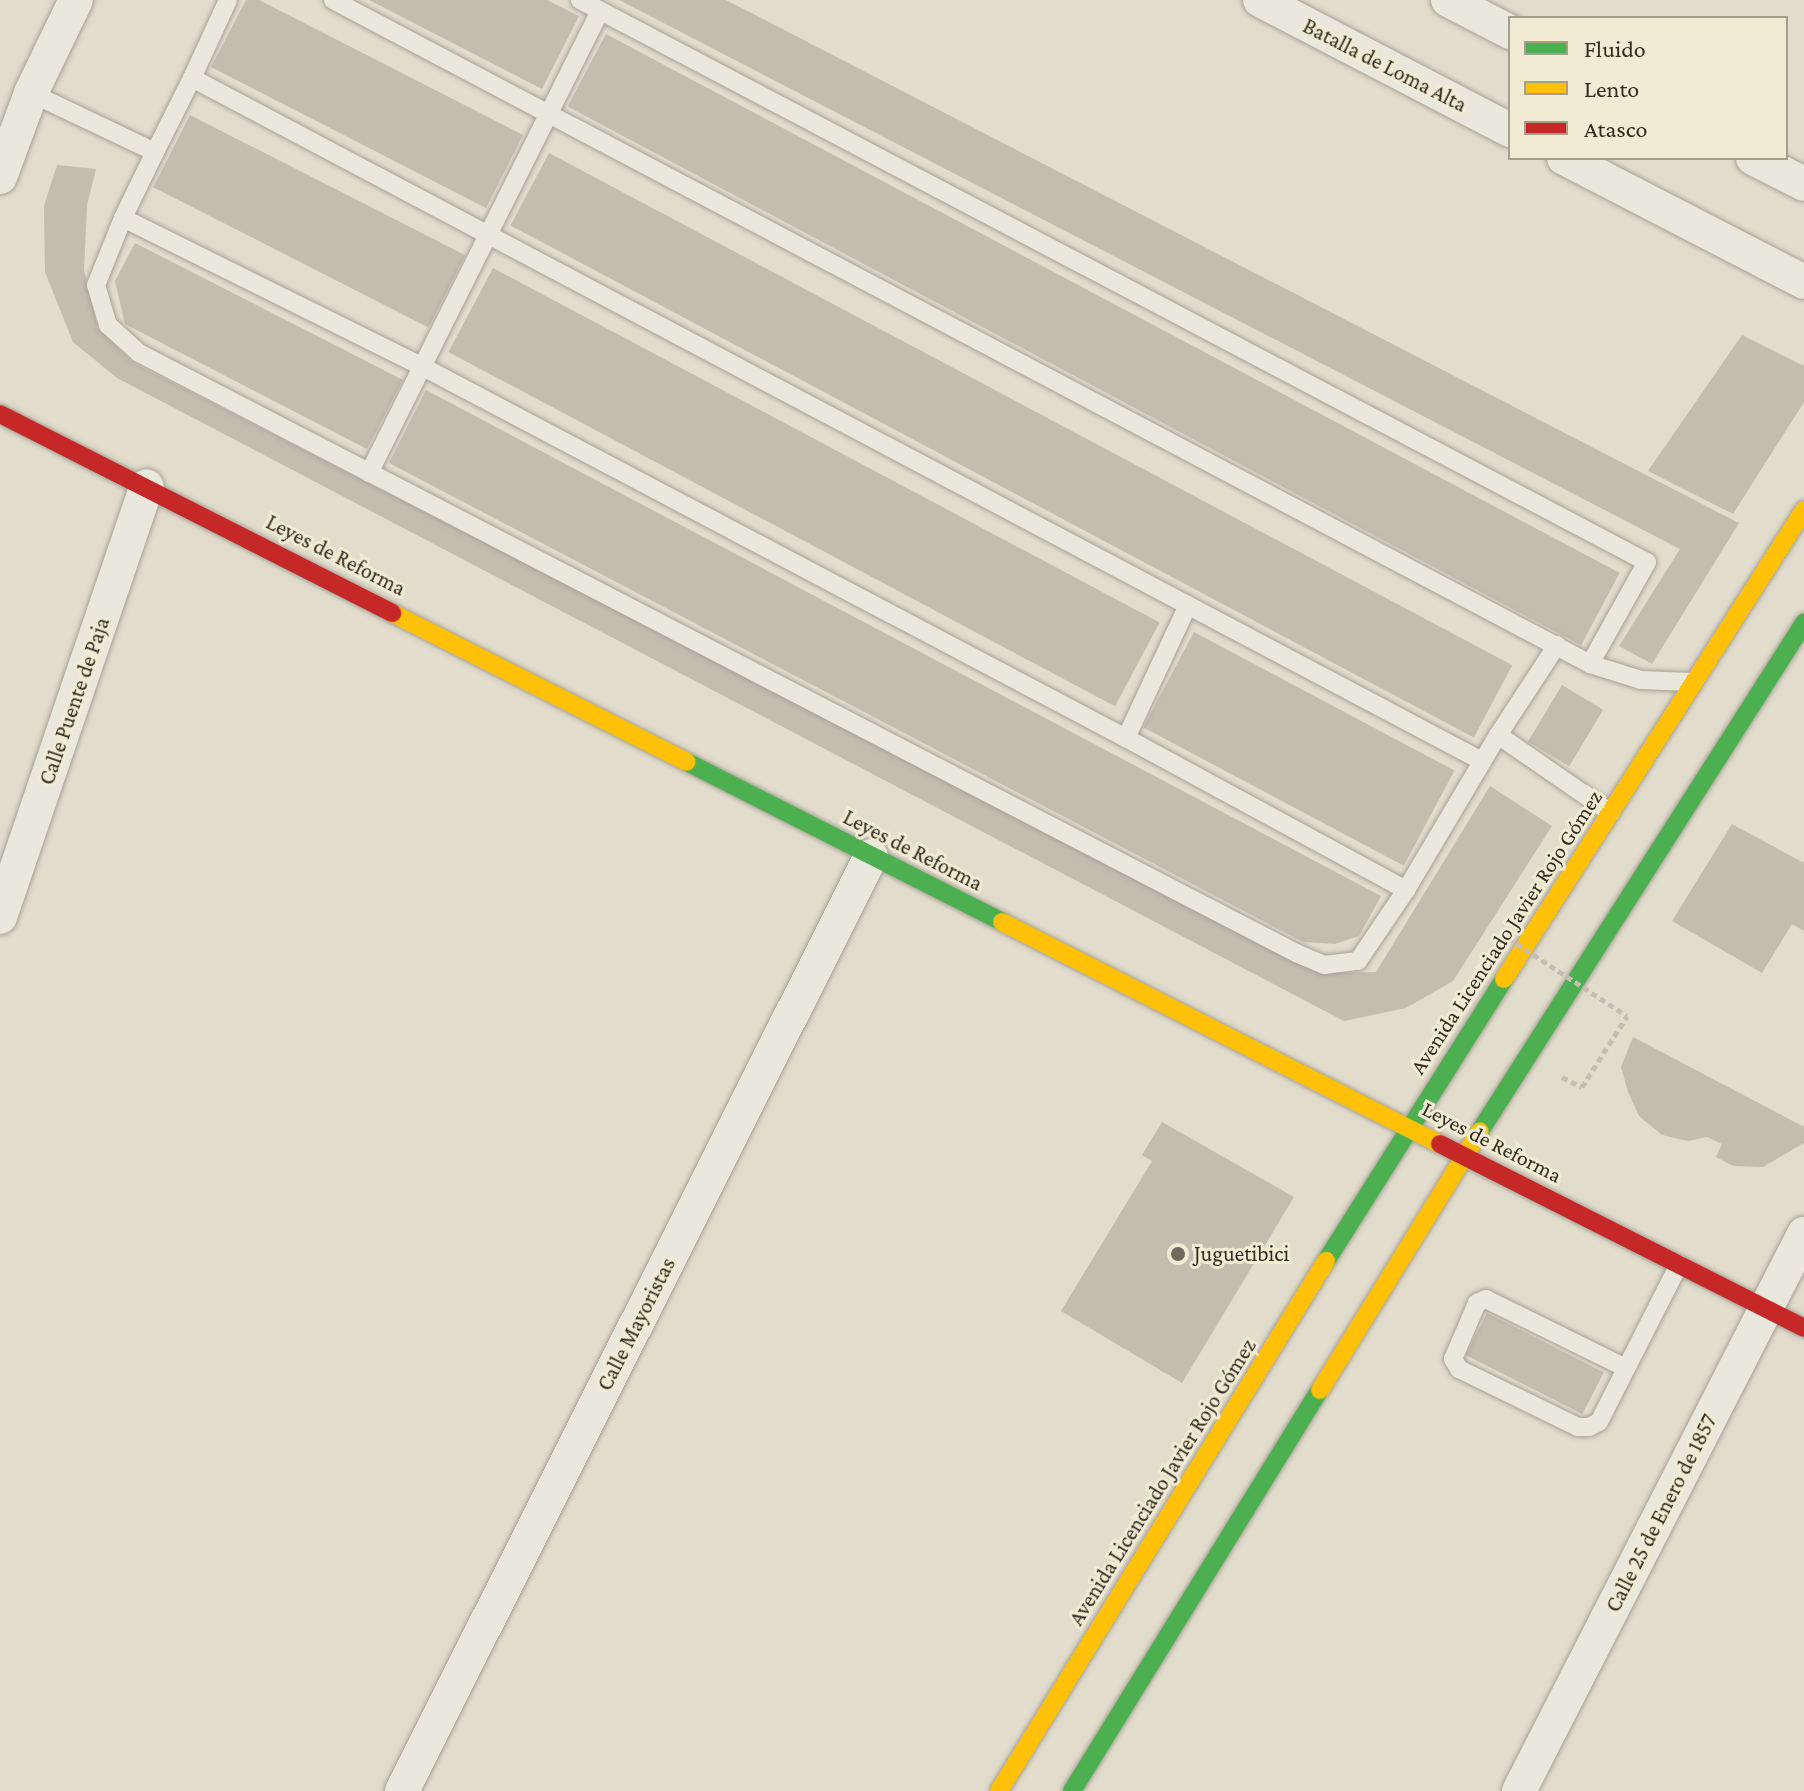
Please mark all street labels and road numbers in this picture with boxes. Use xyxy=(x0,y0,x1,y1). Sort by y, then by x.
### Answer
street label: Batalla de Loma Alta xyxy=(1299,12,1471,118)
street label: Leyes de Reforma xyxy=(262,509,410,601)
street label: Calle Puente de Paja xyxy=(33,614,115,788)
street label: Avenida Licenciado Javier Rojo Gómez xyxy=(1404,785,1608,1079)
street label: Leyes de Reforma xyxy=(839,804,987,896)
street label: Leyes de Reforma xyxy=(1418,1096,1566,1188)
street label: Calle Mayoristas xyxy=(591,1253,681,1395)
street label: Avenida Licenciado Javier Rojo Gómez xyxy=(1063,1334,1261,1630)
street label: Calle 25 de Enero de 1857 xyxy=(1600,1410,1722,1616)

